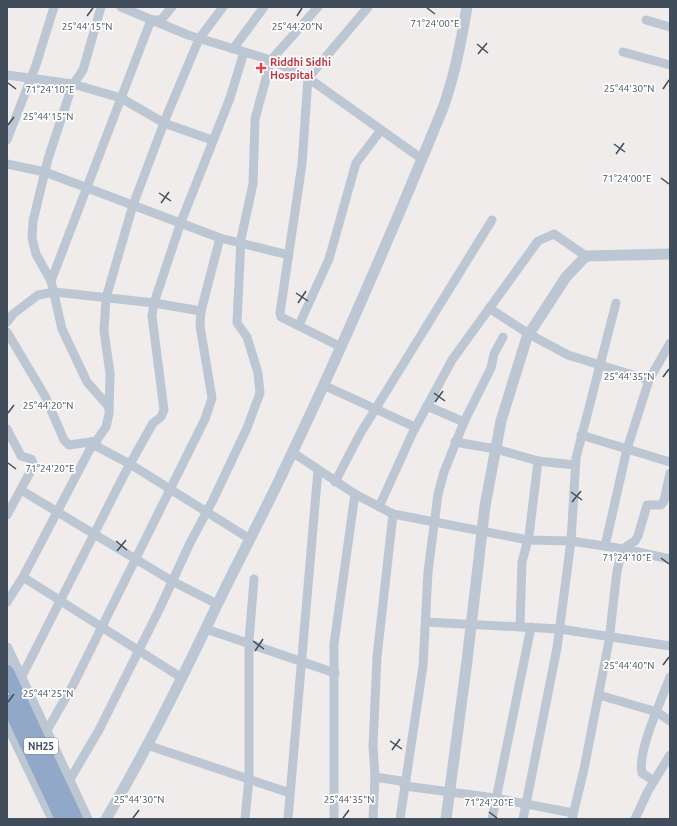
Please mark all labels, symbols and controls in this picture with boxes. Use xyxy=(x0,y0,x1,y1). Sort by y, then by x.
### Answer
text: 71°24'00"E xyxy=(410,18,460,29)
text: 25°44'15"N xyxy=(62,21,112,32)
text: 25°44'20"N xyxy=(272,21,322,32)
place label: Riddhi Sidhi Hospital xyxy=(270,56,331,81)
marker: Riddhi Sidhi Hospital xyxy=(255,62,267,74)
text: 25°44'30"N xyxy=(604,83,654,94)
text: 71°24'10"E xyxy=(25,84,75,95)
text: 25°44'15"N xyxy=(23,111,73,122)
text: 71°24'00"E xyxy=(602,173,652,184)
text: 25°44'35"N xyxy=(604,371,654,382)
text: 25°44'20"N xyxy=(23,400,73,411)
text: 71°24'20"E xyxy=(25,463,75,474)
text: 71°24'10"E xyxy=(602,552,652,563)
text: 25°44'40"N xyxy=(604,660,654,671)
text: 25°44'25"N xyxy=(23,688,73,699)
road number: NH25 xyxy=(24,738,58,754)
text: 25°44'30"N xyxy=(114,794,164,805)
text: 25°44'35"N xyxy=(324,794,374,805)
text: 71°24'20"E xyxy=(464,797,514,808)

